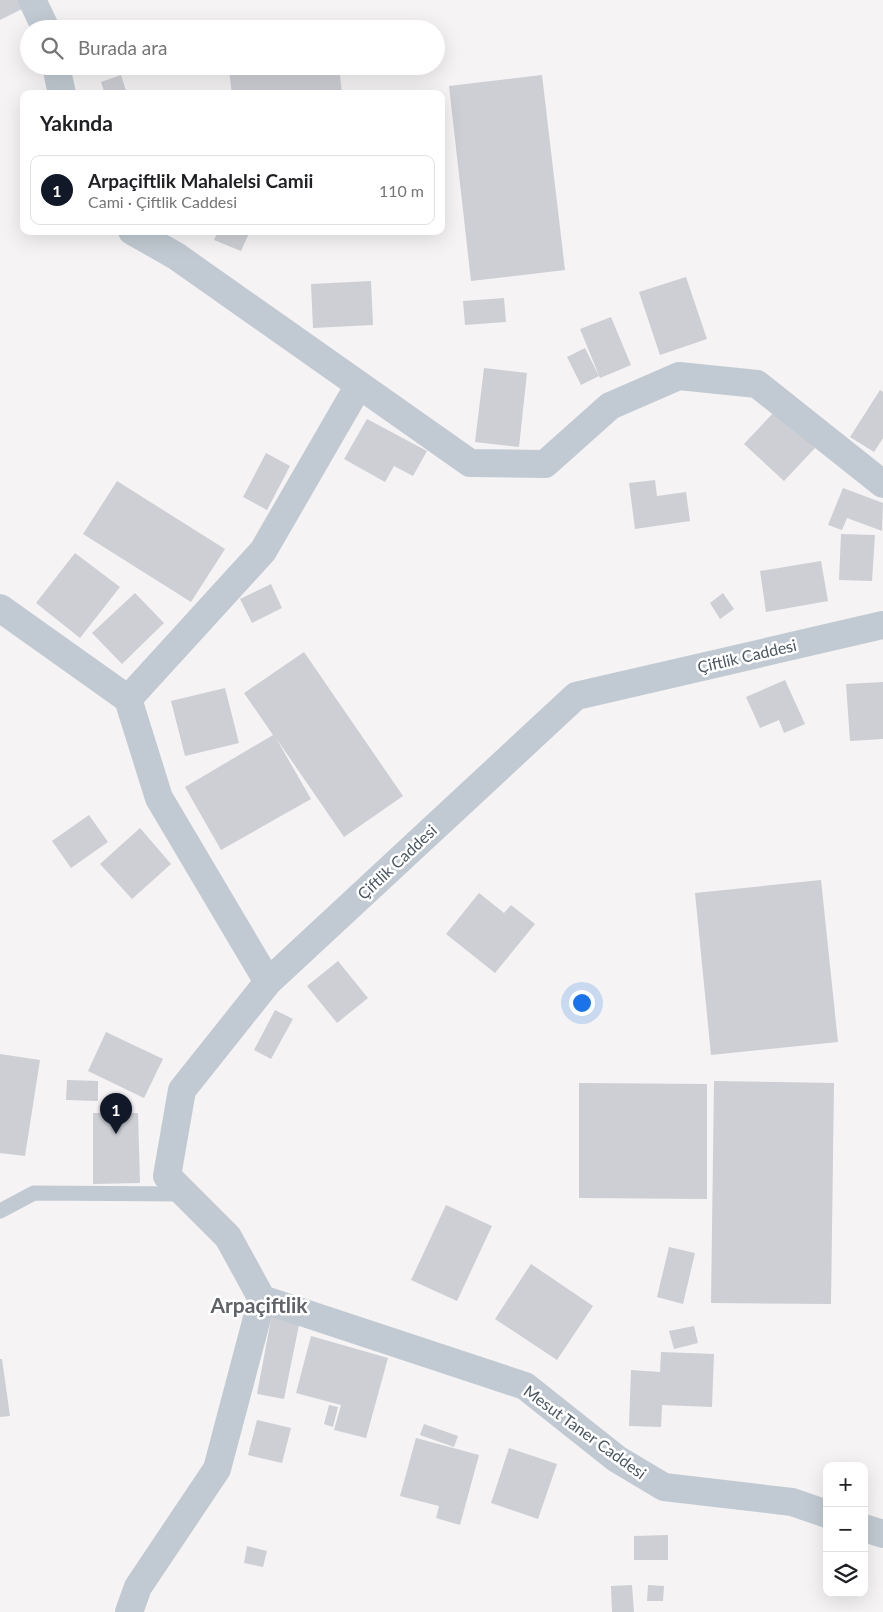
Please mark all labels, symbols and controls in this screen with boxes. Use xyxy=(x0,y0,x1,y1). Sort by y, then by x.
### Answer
search box xyxy=(20,20,445,75)
icon: search xyxy=(38,34,66,62)
text: Burada ara xyxy=(78,36,167,59)
text: Yakında xyxy=(40,110,113,135)
text: Arpaçiftlik Mahalelsi Camii xyxy=(88,169,313,192)
text: 1 xyxy=(52,181,62,200)
text: 110 m xyxy=(379,181,424,200)
text: Cami · Çiftlik Caddesi xyxy=(88,192,237,211)
street label: Çiftlik Caddesi xyxy=(695,635,798,676)
street label: Çiftlik Caddesi xyxy=(353,820,440,903)
your location xyxy=(569,990,595,1016)
pin: 1 xyxy=(100,1093,132,1134)
district label: Arpaçiftlik xyxy=(209,1292,308,1317)
street label: Mesut Taner Caddesi xyxy=(520,1381,650,1482)
map controls xyxy=(823,1462,868,1597)
button: + xyxy=(823,1462,868,1507)
button: − xyxy=(823,1507,868,1552)
button: layers xyxy=(823,1552,868,1597)

